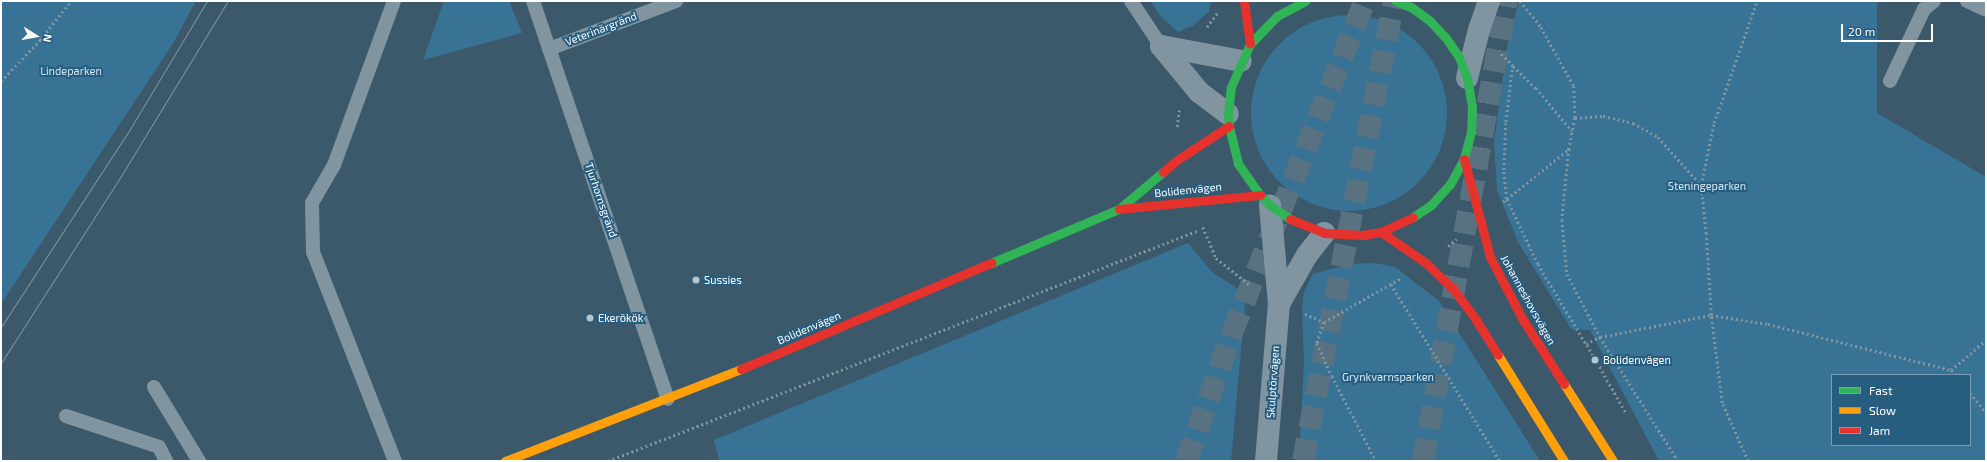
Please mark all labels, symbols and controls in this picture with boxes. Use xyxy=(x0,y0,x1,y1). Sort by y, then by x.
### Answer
street label: Veterinärgränd xyxy=(563,9,639,49)
north arrow xyxy=(16,16,56,56)
scale bar xyxy=(1843,16,1935,42)
text: 20 m xyxy=(1848,24,1875,38)
text: N xyxy=(41,33,55,44)
park label: Lindeparken xyxy=(40,64,102,78)
street label: Tjurhornsgränd xyxy=(582,161,620,239)
park label: Steningeparken xyxy=(1668,179,1746,193)
street label: Bolidenvägen xyxy=(1154,180,1222,200)
street label: Johanneshovsvägen xyxy=(1498,253,1558,347)
place label: Sussies xyxy=(704,273,742,287)
marker: Sussies xyxy=(691,275,701,285)
street label: Bolidenvägen xyxy=(775,309,843,347)
place label: Ekerökök xyxy=(598,311,643,325)
marker: Ekerökök xyxy=(585,313,595,323)
street label: Skulptörvägen xyxy=(1264,345,1282,419)
place label: Bolidenvägen xyxy=(1603,353,1671,367)
marker: Bolidenvägen xyxy=(1590,355,1600,365)
park label: Grynkvarnsparken xyxy=(1342,370,1434,384)
legend xyxy=(1831,374,1971,446)
text: Fast xyxy=(1869,383,1892,397)
text: Slow xyxy=(1869,403,1896,417)
text: Jam xyxy=(1869,423,1890,437)

